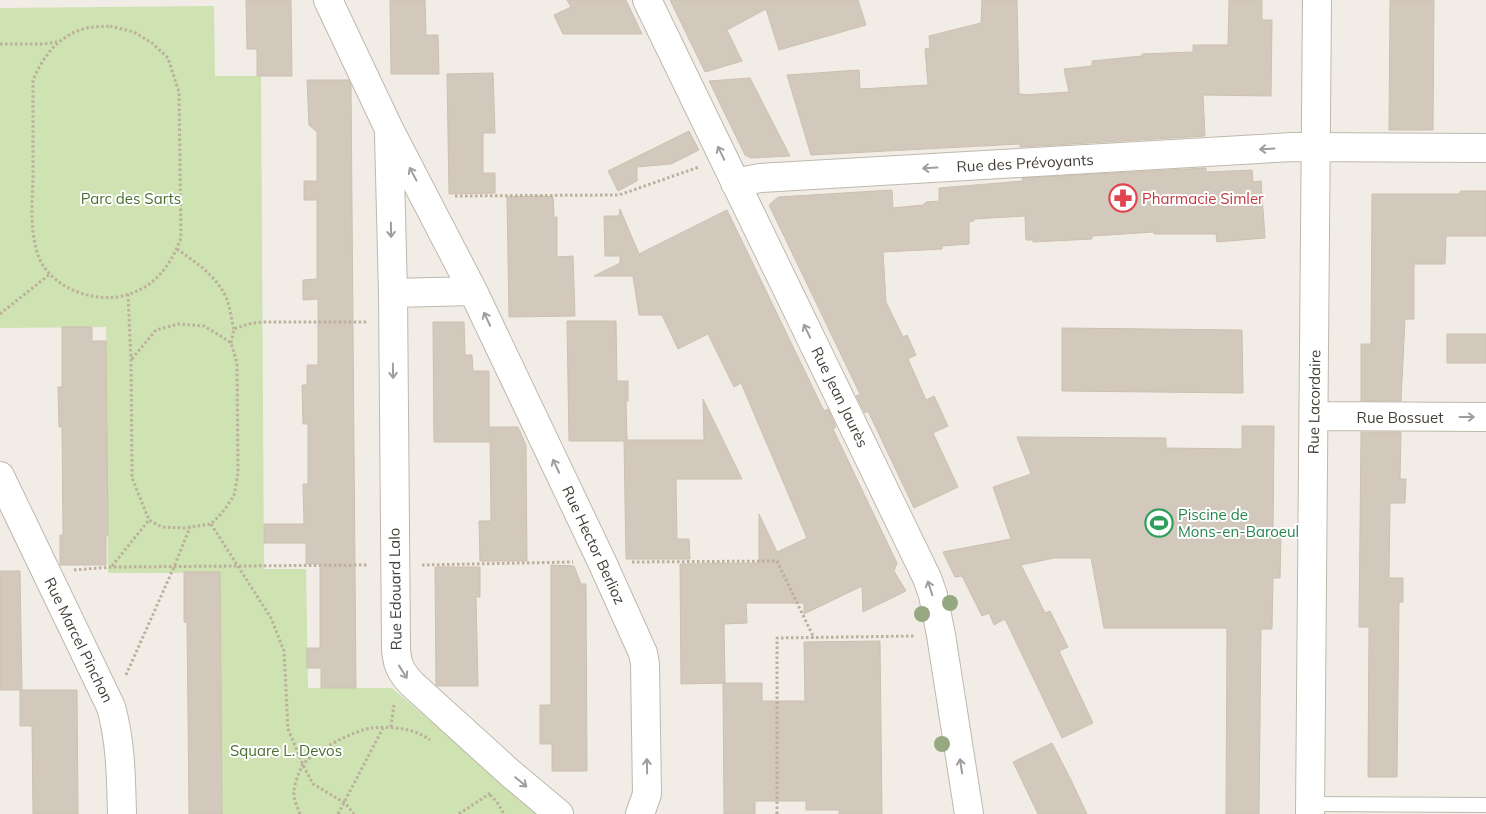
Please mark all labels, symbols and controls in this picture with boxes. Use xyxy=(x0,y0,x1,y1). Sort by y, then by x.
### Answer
one-way arrow xyxy=(1260,144,1276,153)
one-way arrow xyxy=(716,146,725,161)
street label: Rue des Prévoyants xyxy=(956,150,1094,176)
one-way arrow xyxy=(923,164,939,173)
one-way arrow xyxy=(408,167,418,182)
pharmacy icon: Pharmacie Simler xyxy=(1108,183,1138,213)
park label: Parc des Sarts xyxy=(81,189,181,208)
place label: Pharmacie Simler xyxy=(1142,189,1264,208)
one-way arrow xyxy=(387,221,396,237)
one-way arrow xyxy=(481,312,491,327)
one-way arrow xyxy=(802,324,811,339)
street label: Rue Jean Jaurès xyxy=(807,344,873,450)
street label: Rue Lacordaire xyxy=(1304,350,1324,454)
one-way arrow xyxy=(388,362,398,379)
street label: Rue Bossuet xyxy=(1357,408,1443,427)
one-way arrow xyxy=(1459,412,1475,422)
one-way arrow xyxy=(551,459,561,474)
street label: Rue Hector Berlioz xyxy=(558,483,630,607)
place label: Piscine de Mons-en-Baroeul xyxy=(1178,505,1299,541)
sports icon: Piscine de Mons-en-Baroeul xyxy=(1144,508,1174,538)
street label: Rue Edouard Lalo xyxy=(384,528,406,650)
street label: Rue Marcel Pinchon xyxy=(40,574,118,706)
one-way arrow xyxy=(925,580,935,596)
one-way arrow xyxy=(398,664,408,678)
park label: Square L. Devos xyxy=(230,741,342,760)
one-way arrow xyxy=(956,758,966,774)
one-way arrow xyxy=(642,759,652,775)
one-way arrow xyxy=(514,776,527,787)

